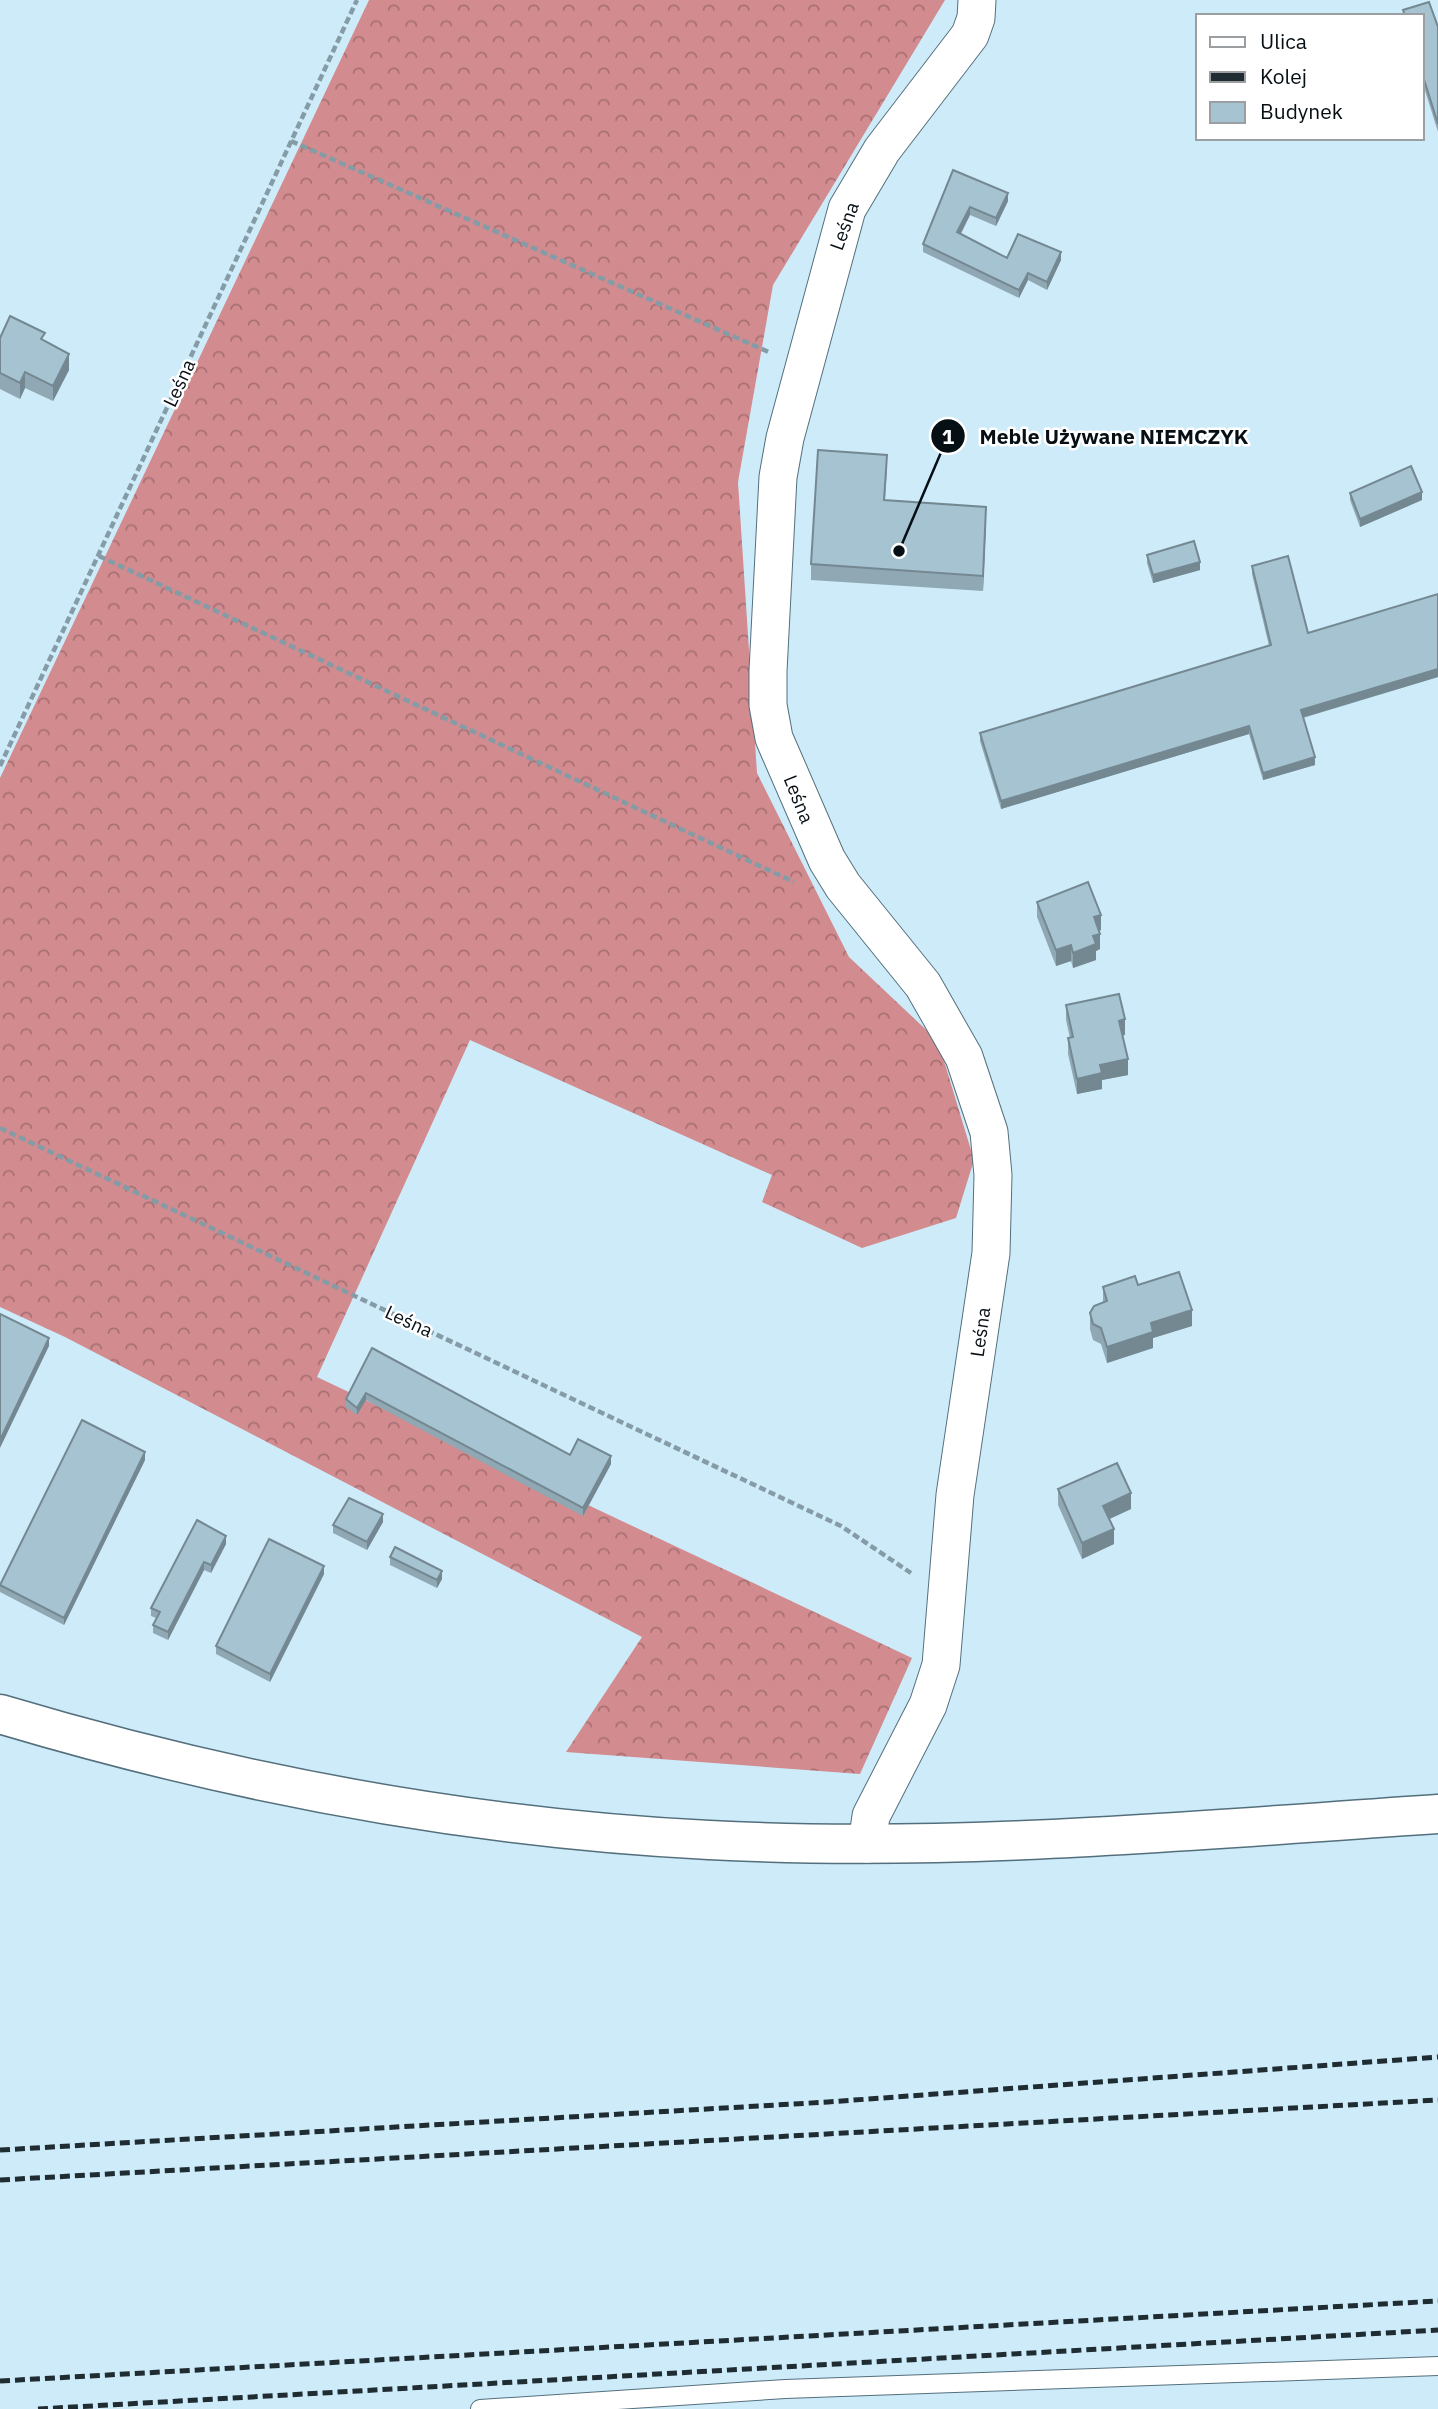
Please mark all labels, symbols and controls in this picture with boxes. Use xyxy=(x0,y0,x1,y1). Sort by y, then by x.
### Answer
legend xyxy=(1196,14,1424,140)
text: Ulica xyxy=(1260,27,1307,55)
text: Kolej xyxy=(1260,62,1307,90)
text: Budynek xyxy=(1260,97,1343,125)
street label: Leśna xyxy=(824,198,864,254)
street label: Leśna xyxy=(158,355,200,411)
callout: Meble Używane NIEMCZYK xyxy=(931,415,1263,457)
text: 1 xyxy=(942,422,955,450)
text: Meble Używane NIEMCZYK xyxy=(980,422,1249,450)
street label: Leśna xyxy=(779,771,819,827)
street label: Leśna xyxy=(381,1300,437,1342)
street label: Leśna xyxy=(965,1306,995,1358)

